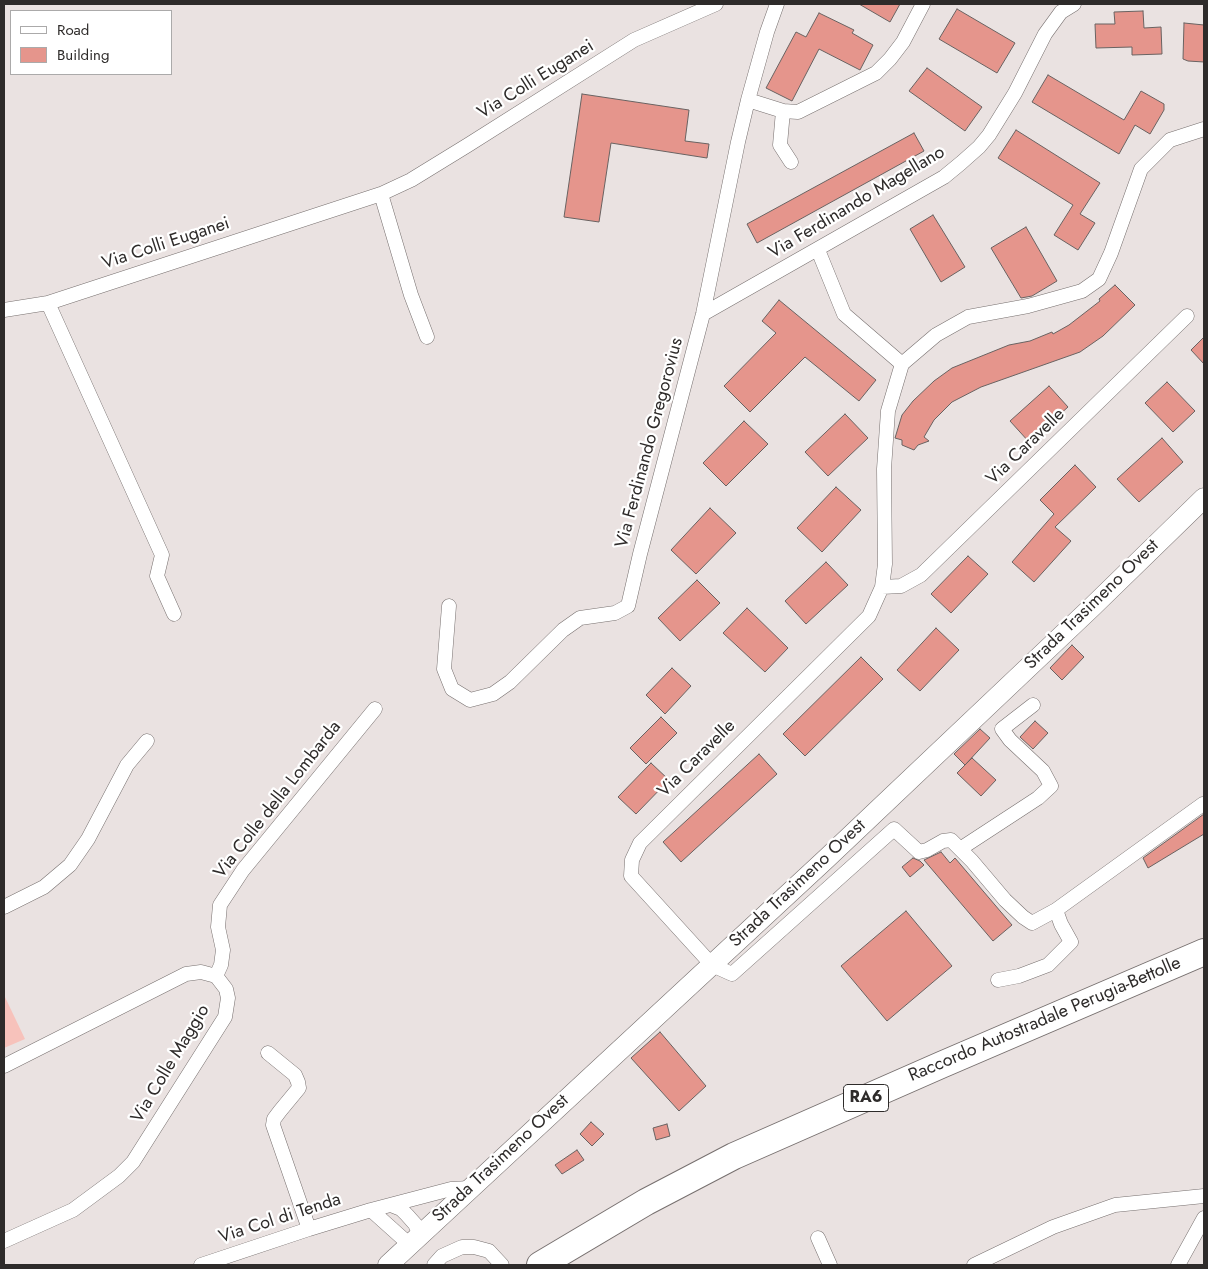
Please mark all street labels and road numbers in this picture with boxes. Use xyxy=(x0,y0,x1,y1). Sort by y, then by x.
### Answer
street label: Via Colli Euganei xyxy=(474,36,598,124)
street label: Via Ferdinando Magellano xyxy=(765,142,949,264)
street label: Via Colli Euganei xyxy=(100,213,232,275)
street label: Via Ferdinando Gregorovius xyxy=(612,336,688,550)
street label: Via Caravelle xyxy=(982,404,1070,490)
street label: Strada Trasimeno Ovest xyxy=(1020,535,1164,675)
street label: Via Caravelle xyxy=(654,716,740,802)
street label: Via Colle della Lombarda xyxy=(210,717,346,883)
street label: Strada Trasimeno Ovest xyxy=(726,815,870,953)
street label: Raccordo Autostradale Perugia-Bettolle xyxy=(906,953,1184,1087)
street label: Via Colle Maggio xyxy=(127,1001,215,1127)
road number: RA6 xyxy=(844,1084,888,1112)
street label: Strada Trasimeno Ovest xyxy=(429,1090,573,1228)
street label: Via Col di Tenda xyxy=(216,1189,344,1249)

